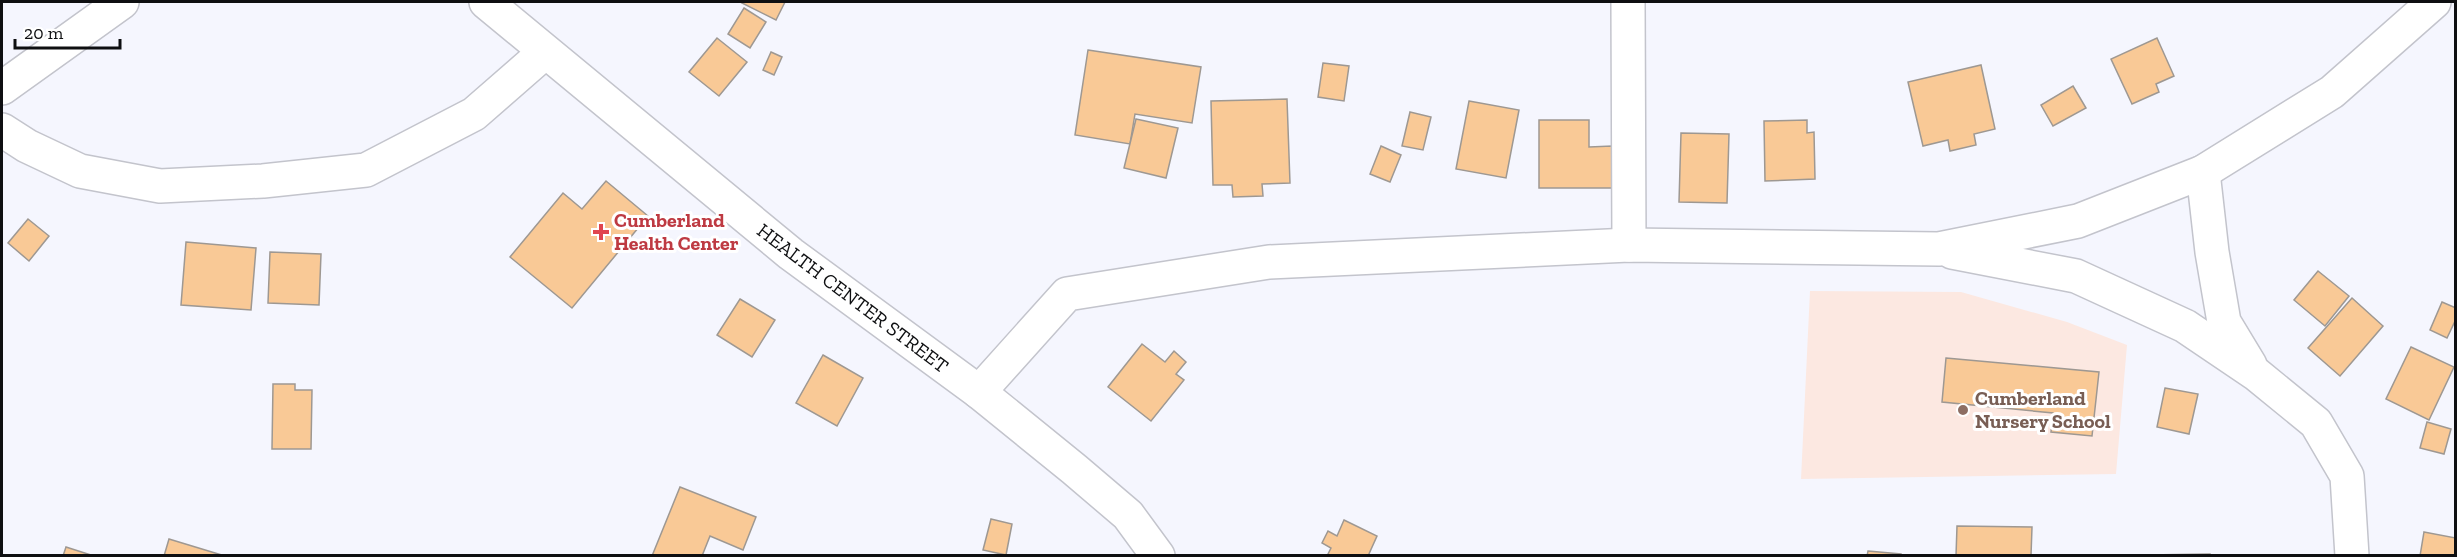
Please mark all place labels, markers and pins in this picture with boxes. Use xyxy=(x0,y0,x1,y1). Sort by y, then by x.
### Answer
place label: Cumberland Health Center xyxy=(614,208,739,255)
marker: Cumberland Health Center xyxy=(592,223,610,241)
place label: Cumberland Nursery School xyxy=(1975,386,2111,433)
marker: Cumberland Nursery School xyxy=(1956,403,1970,417)

